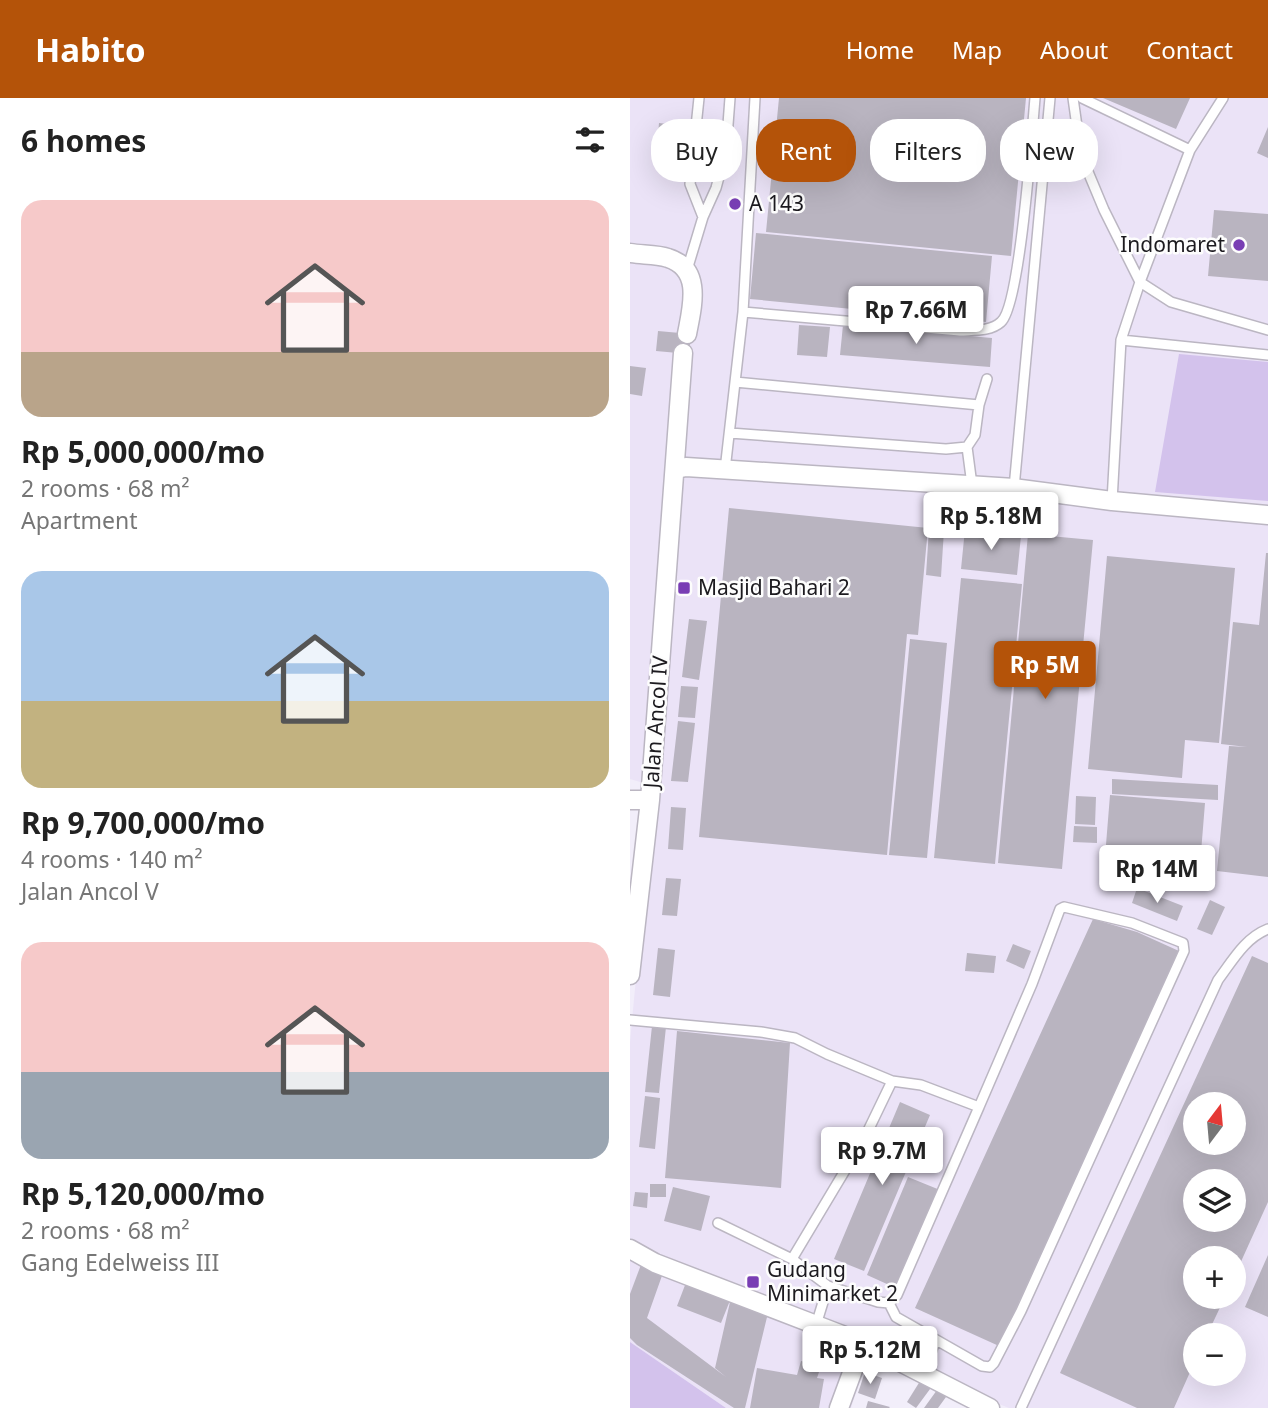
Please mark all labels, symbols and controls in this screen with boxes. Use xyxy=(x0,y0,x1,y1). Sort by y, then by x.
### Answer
text: Habito xyxy=(35,27,146,72)
text: Home xyxy=(846,33,914,66)
text: Map xyxy=(952,33,1002,66)
text: About xyxy=(1040,33,1108,66)
text: Contact xyxy=(1146,33,1233,66)
chip: Buy xyxy=(651,119,742,182)
chip: Rent xyxy=(756,119,856,182)
chip: Filters xyxy=(870,119,986,182)
chip: New xyxy=(1000,119,1098,182)
text: 6 homes xyxy=(21,120,146,161)
icon: filters xyxy=(571,121,609,159)
place label: A 143 xyxy=(749,189,804,217)
marker: A 143 xyxy=(727,196,743,212)
place label: Indomaret xyxy=(1120,230,1225,258)
marker: Indomaret xyxy=(1231,237,1247,253)
icon: home xyxy=(252,245,378,371)
pin: Rp 7.66M xyxy=(844,286,988,346)
text: Rp 7.66M xyxy=(864,293,968,325)
text: Rp 5,000,000/mo xyxy=(21,431,265,472)
text: 2 rooms · 68 m² xyxy=(21,472,190,504)
pin: Rp 5.18M xyxy=(919,492,1063,552)
text: Rp 5.18M xyxy=(939,499,1043,531)
text: Apartment xyxy=(21,504,138,536)
place label: Masjid Bahari 2 xyxy=(698,573,850,601)
marker: Masjid Bahari 2 xyxy=(676,580,692,596)
icon: home xyxy=(252,616,378,742)
pin: Rp 5M xyxy=(996,642,1094,701)
text: Rp 5M xyxy=(1010,648,1080,680)
street label: Jalan Ancol IV xyxy=(636,654,674,791)
text: Rp 9,700,000/mo xyxy=(21,802,265,843)
text: 4 rooms · 140 m² xyxy=(21,843,203,875)
pin: Rp 14M xyxy=(1100,846,1214,905)
text: Rp 14M xyxy=(1115,852,1199,884)
text: Jalan Ancol V xyxy=(21,875,159,907)
icon: home xyxy=(252,987,378,1113)
north arrow xyxy=(1183,1092,1246,1155)
map controls xyxy=(1183,1092,1246,1386)
pin: Rp 9.7M xyxy=(817,1128,947,1187)
text: Rp 9.7M xyxy=(837,1134,927,1166)
button: layers xyxy=(1183,1169,1246,1232)
text: Rp 5,120,000/mo xyxy=(21,1173,265,1214)
text: 2 rooms · 68 m² xyxy=(21,1214,190,1246)
text: Gang Edelweiss III xyxy=(21,1246,219,1278)
button: + xyxy=(1183,1246,1246,1309)
place label: Gudang Minimarket 2 xyxy=(767,1255,898,1307)
marker: Gudang Minimarket 2 xyxy=(745,1274,761,1290)
button: − xyxy=(1183,1323,1246,1386)
pin: Rp 5.12M xyxy=(798,1326,942,1386)
text: Rp 5.12M xyxy=(818,1333,922,1365)

